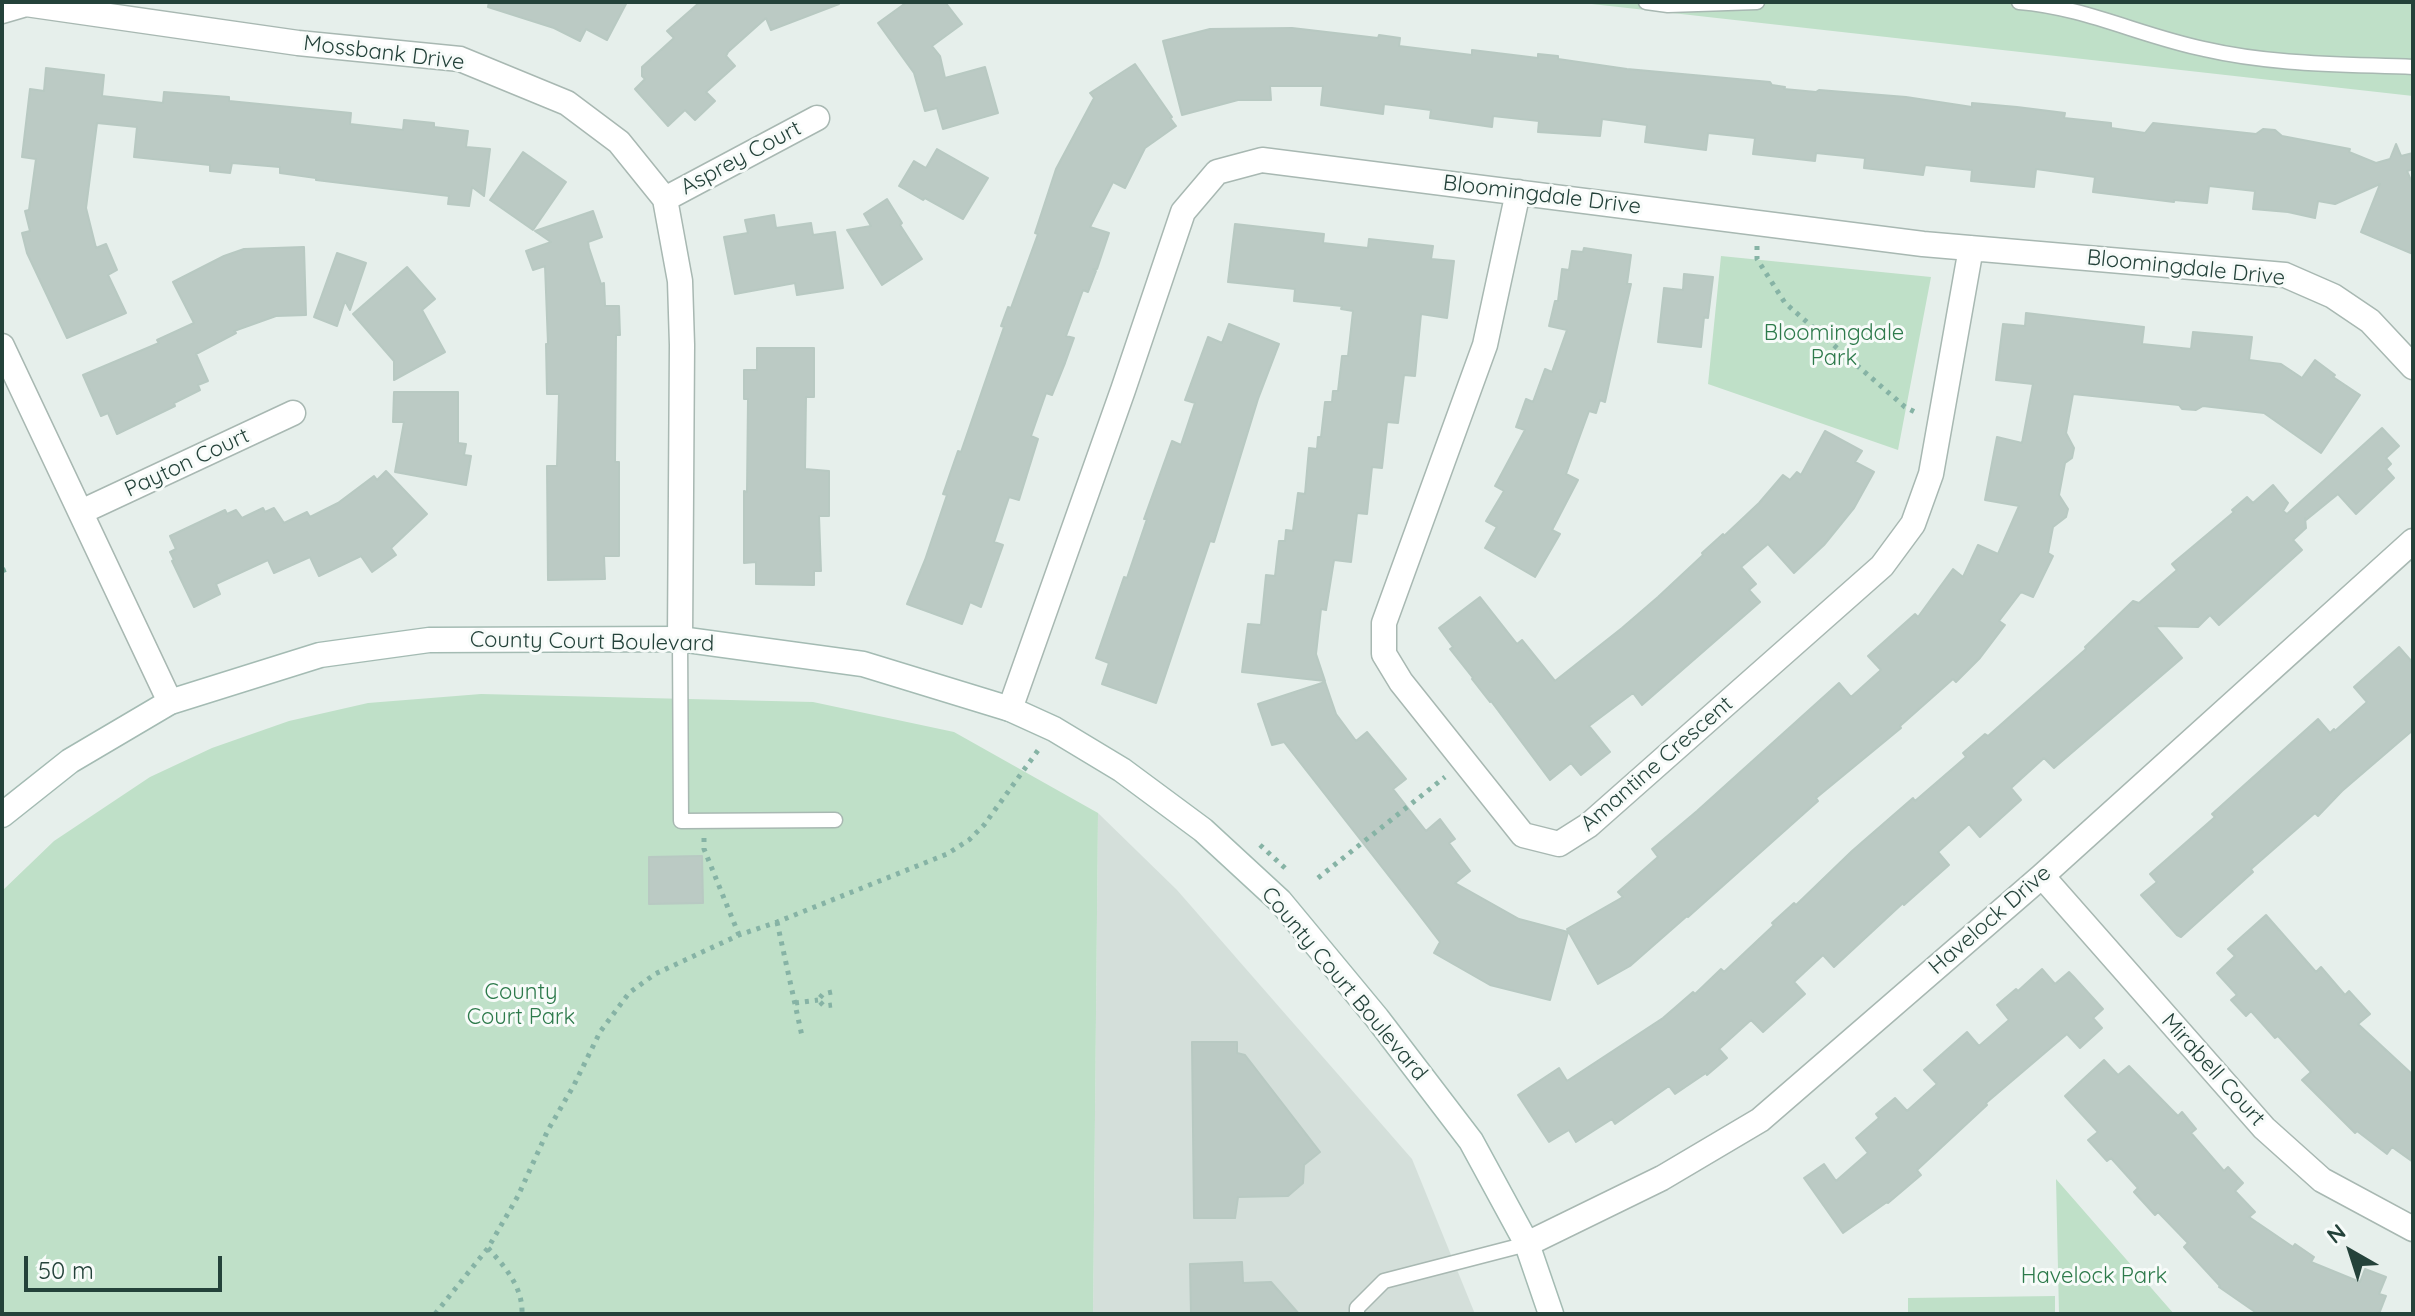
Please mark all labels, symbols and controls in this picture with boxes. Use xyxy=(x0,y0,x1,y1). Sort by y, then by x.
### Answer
street label: Mossbank Drive xyxy=(302,30,466,76)
street label: Asprey Court xyxy=(676,115,806,201)
street label: Bloomingdale Drive xyxy=(1441,170,1643,220)
street label: Bloomingdale Drive xyxy=(2085,244,2287,292)
park label: Bloomingdale Park xyxy=(1764,320,1904,372)
street label: Payton Court xyxy=(121,423,253,503)
street label: County Court Boulevard xyxy=(470,627,714,657)
street label: Amantine Crescent xyxy=(1576,691,1738,837)
street label: Havelock Drive xyxy=(1924,860,2056,980)
street label: County Court Boulevard xyxy=(1255,882,1433,1086)
park label: County Court Park xyxy=(467,979,575,1030)
street label: Mirabell Court xyxy=(2156,1008,2270,1132)
north arrow xyxy=(2311,1212,2391,1292)
text: N xyxy=(2321,1217,2351,1249)
scale bar xyxy=(28,1240,226,1290)
text: 50 m xyxy=(38,1255,94,1285)
park label: Havelock Park xyxy=(2021,1263,2167,1289)

